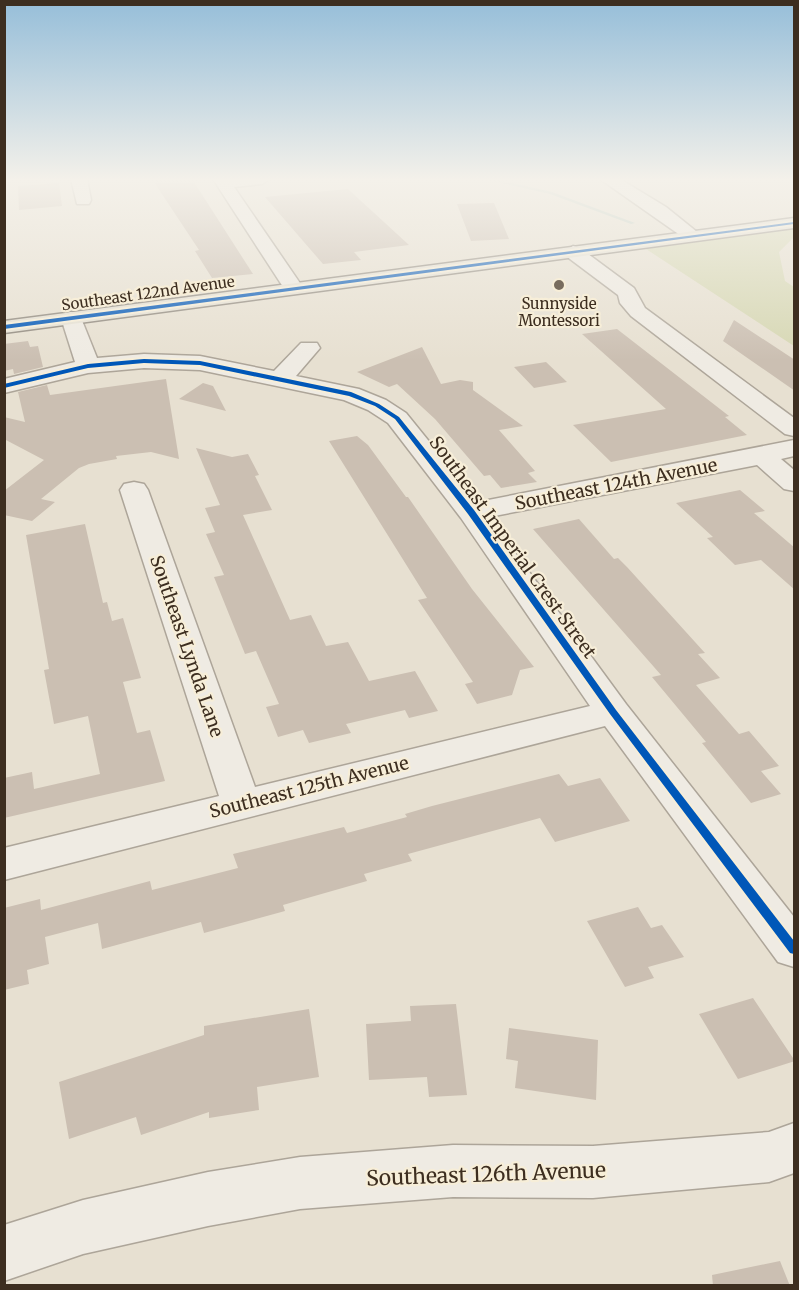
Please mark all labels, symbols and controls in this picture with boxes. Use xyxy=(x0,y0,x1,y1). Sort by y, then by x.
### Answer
street label: Southeast 122nd Avenue xyxy=(60,271,236,315)
marker: Sunnyside Montessori xyxy=(552,278,566,292)
place label: Sunnyside Montessori xyxy=(518,294,600,330)
street label: Southeast Imperial Crest Street xyxy=(425,431,601,663)
street label: Southeast 124th Avenue xyxy=(513,453,719,515)
street label: Southeast Lynda Lane xyxy=(145,552,229,740)
street label: Southeast 125th Avenue xyxy=(207,751,411,823)
street label: Southeast 126th Avenue xyxy=(366,1156,606,1192)

